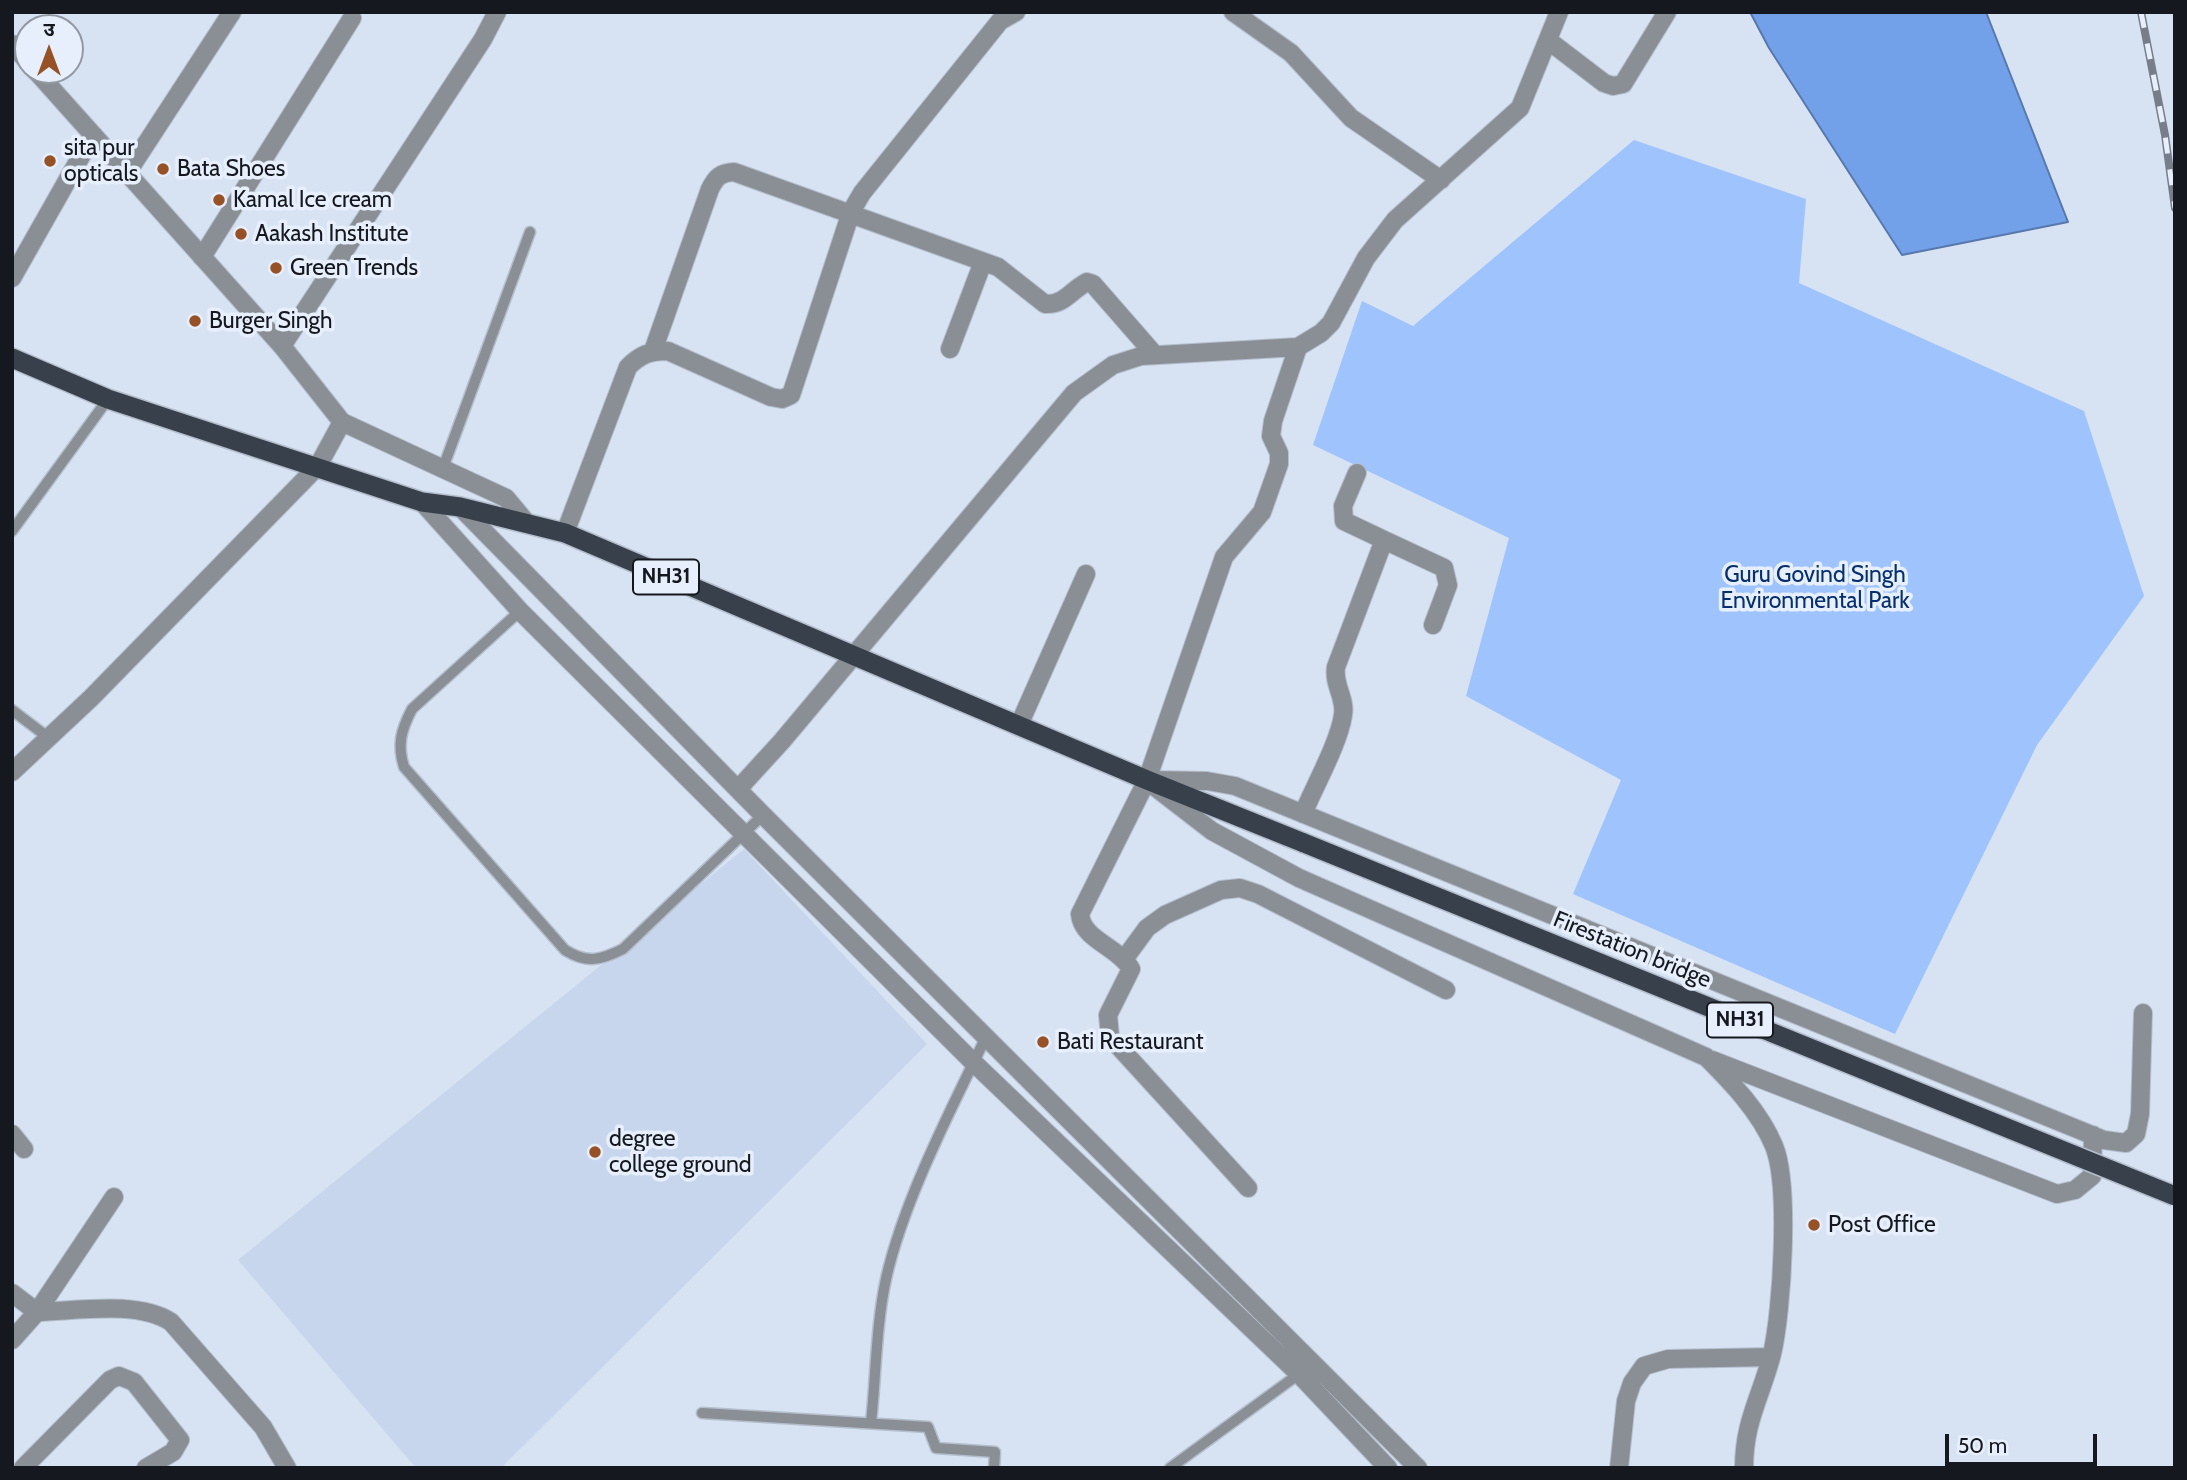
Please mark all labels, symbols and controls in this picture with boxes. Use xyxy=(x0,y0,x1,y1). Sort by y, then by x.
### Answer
north arrow xyxy=(14,14,84,84)
text: उ xyxy=(43,18,55,41)
place label: sita pur opticals xyxy=(64,134,138,188)
marker: sita pur opticals xyxy=(42,153,58,169)
place label: Bata Shoes xyxy=(177,155,285,183)
marker: Bata Shoes xyxy=(155,161,171,177)
place label: Kamal Ice cream xyxy=(233,186,392,214)
marker: Kamal Ice cream xyxy=(211,192,227,208)
place label: Aakash Institute xyxy=(255,220,409,248)
marker: Aakash Institute xyxy=(233,226,249,242)
place label: Green Trends xyxy=(290,254,418,282)
marker: Green Trends xyxy=(268,260,284,276)
place label: Burger Singh xyxy=(209,307,332,335)
marker: Burger Singh xyxy=(187,313,203,329)
road number: NH31 xyxy=(633,560,699,594)
park label: Guru Govind Singh Environmental Park xyxy=(1720,561,1910,615)
street label: Firestation bridge xyxy=(1549,906,1715,994)
road number: NH31 xyxy=(1707,1002,1773,1038)
place label: Bati Restaurant xyxy=(1057,1028,1203,1056)
marker: Bati Restaurant xyxy=(1035,1034,1051,1050)
place label: degree college ground xyxy=(609,1125,752,1179)
marker: degree college ground xyxy=(587,1144,603,1160)
place label: Post Office xyxy=(1828,1211,1936,1239)
marker: Post Office xyxy=(1806,1217,1822,1233)
scale bar xyxy=(1949,1420,2101,1464)
text: 50 m xyxy=(1958,1433,2007,1458)

